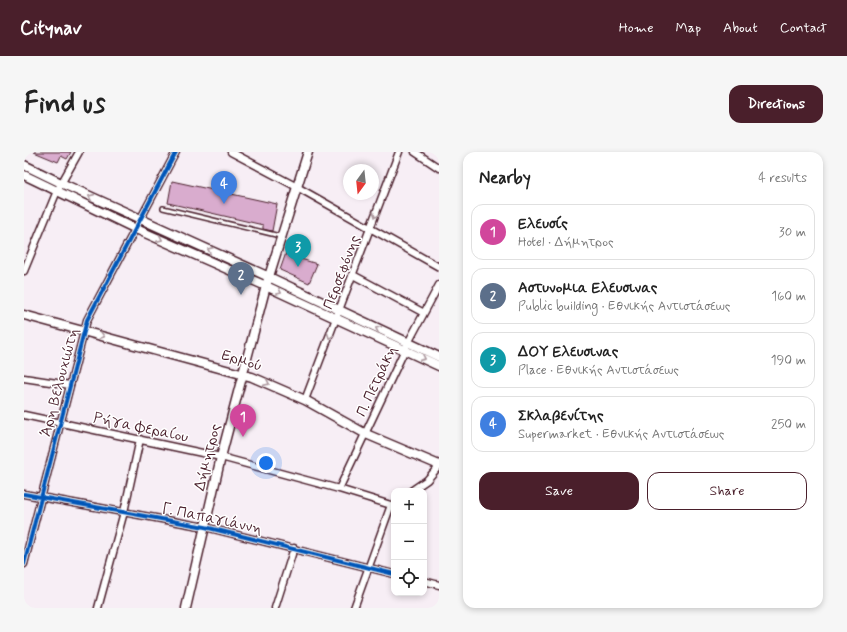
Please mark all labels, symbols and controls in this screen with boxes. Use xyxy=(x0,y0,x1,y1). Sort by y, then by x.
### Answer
text: Citynav xyxy=(20,16,82,41)
text: Home xyxy=(619,19,653,37)
text: Map xyxy=(675,19,701,37)
text: About xyxy=(723,19,758,37)
text: Contact xyxy=(780,19,827,37)
button: Directions xyxy=(729,85,823,123)
text: Find us xyxy=(24,86,105,123)
north arrow xyxy=(343,164,379,200)
text: Nearby xyxy=(479,167,531,189)
text: 4 results xyxy=(758,170,807,187)
pin: 4 xyxy=(211,171,237,204)
one-way arrow xyxy=(88,193,95,201)
one-way arrow xyxy=(372,211,380,218)
text: Ελευσίς xyxy=(518,214,568,234)
text: 1 xyxy=(490,224,496,241)
text: 30 m xyxy=(779,224,806,241)
street label: Περσεφόνης xyxy=(319,232,365,312)
pin: 3 xyxy=(285,234,311,267)
text: Hotel · Δήμητρος xyxy=(518,234,614,251)
one-way arrow xyxy=(157,235,164,243)
one-way arrow xyxy=(206,247,214,255)
pin: 2 xyxy=(228,262,254,295)
text: Αστυνομια Ελευσινας xyxy=(518,278,657,298)
one-way arrow xyxy=(275,287,283,295)
text: 2 xyxy=(490,288,496,305)
text: 160 m xyxy=(771,288,806,305)
text: Public building · Εθνικής Αντιστάσεως xyxy=(518,298,730,315)
street label: Άρη Βελουχιώτη xyxy=(36,326,84,439)
one-way arrow xyxy=(375,326,382,334)
one-way arrow xyxy=(98,331,105,340)
one-way arrow xyxy=(326,333,334,340)
text: ΔΟΥ Ελευσινας xyxy=(518,342,618,362)
street label: Π. Πετράκη xyxy=(352,343,402,420)
street label: Ερμού xyxy=(219,345,264,377)
text: 3 xyxy=(490,352,496,369)
text: 190 m xyxy=(771,352,806,369)
one-way arrow xyxy=(418,353,426,361)
text: Place · Εθνικής Αντιστάσεως xyxy=(518,362,679,379)
one-way arrow xyxy=(264,379,271,387)
pin: 1 xyxy=(230,404,256,437)
text: Σκλαβενίτης xyxy=(518,406,604,426)
street label: Ρήγα Φεραίου xyxy=(91,408,190,448)
text: 4 xyxy=(489,416,497,433)
text: 250 m xyxy=(771,416,806,433)
street label: Δήμητρος xyxy=(190,421,226,493)
text: Supermarket · Εθνικής Αντιστάσεως xyxy=(518,426,725,443)
your location xyxy=(256,453,276,473)
button: Save xyxy=(479,472,639,510)
button: Share xyxy=(647,472,807,510)
map controls xyxy=(391,488,427,596)
button: + xyxy=(391,488,427,524)
street label: Γ. Παπαγιάννη xyxy=(160,499,264,539)
button: − xyxy=(391,524,427,560)
button: locate xyxy=(391,560,427,596)

